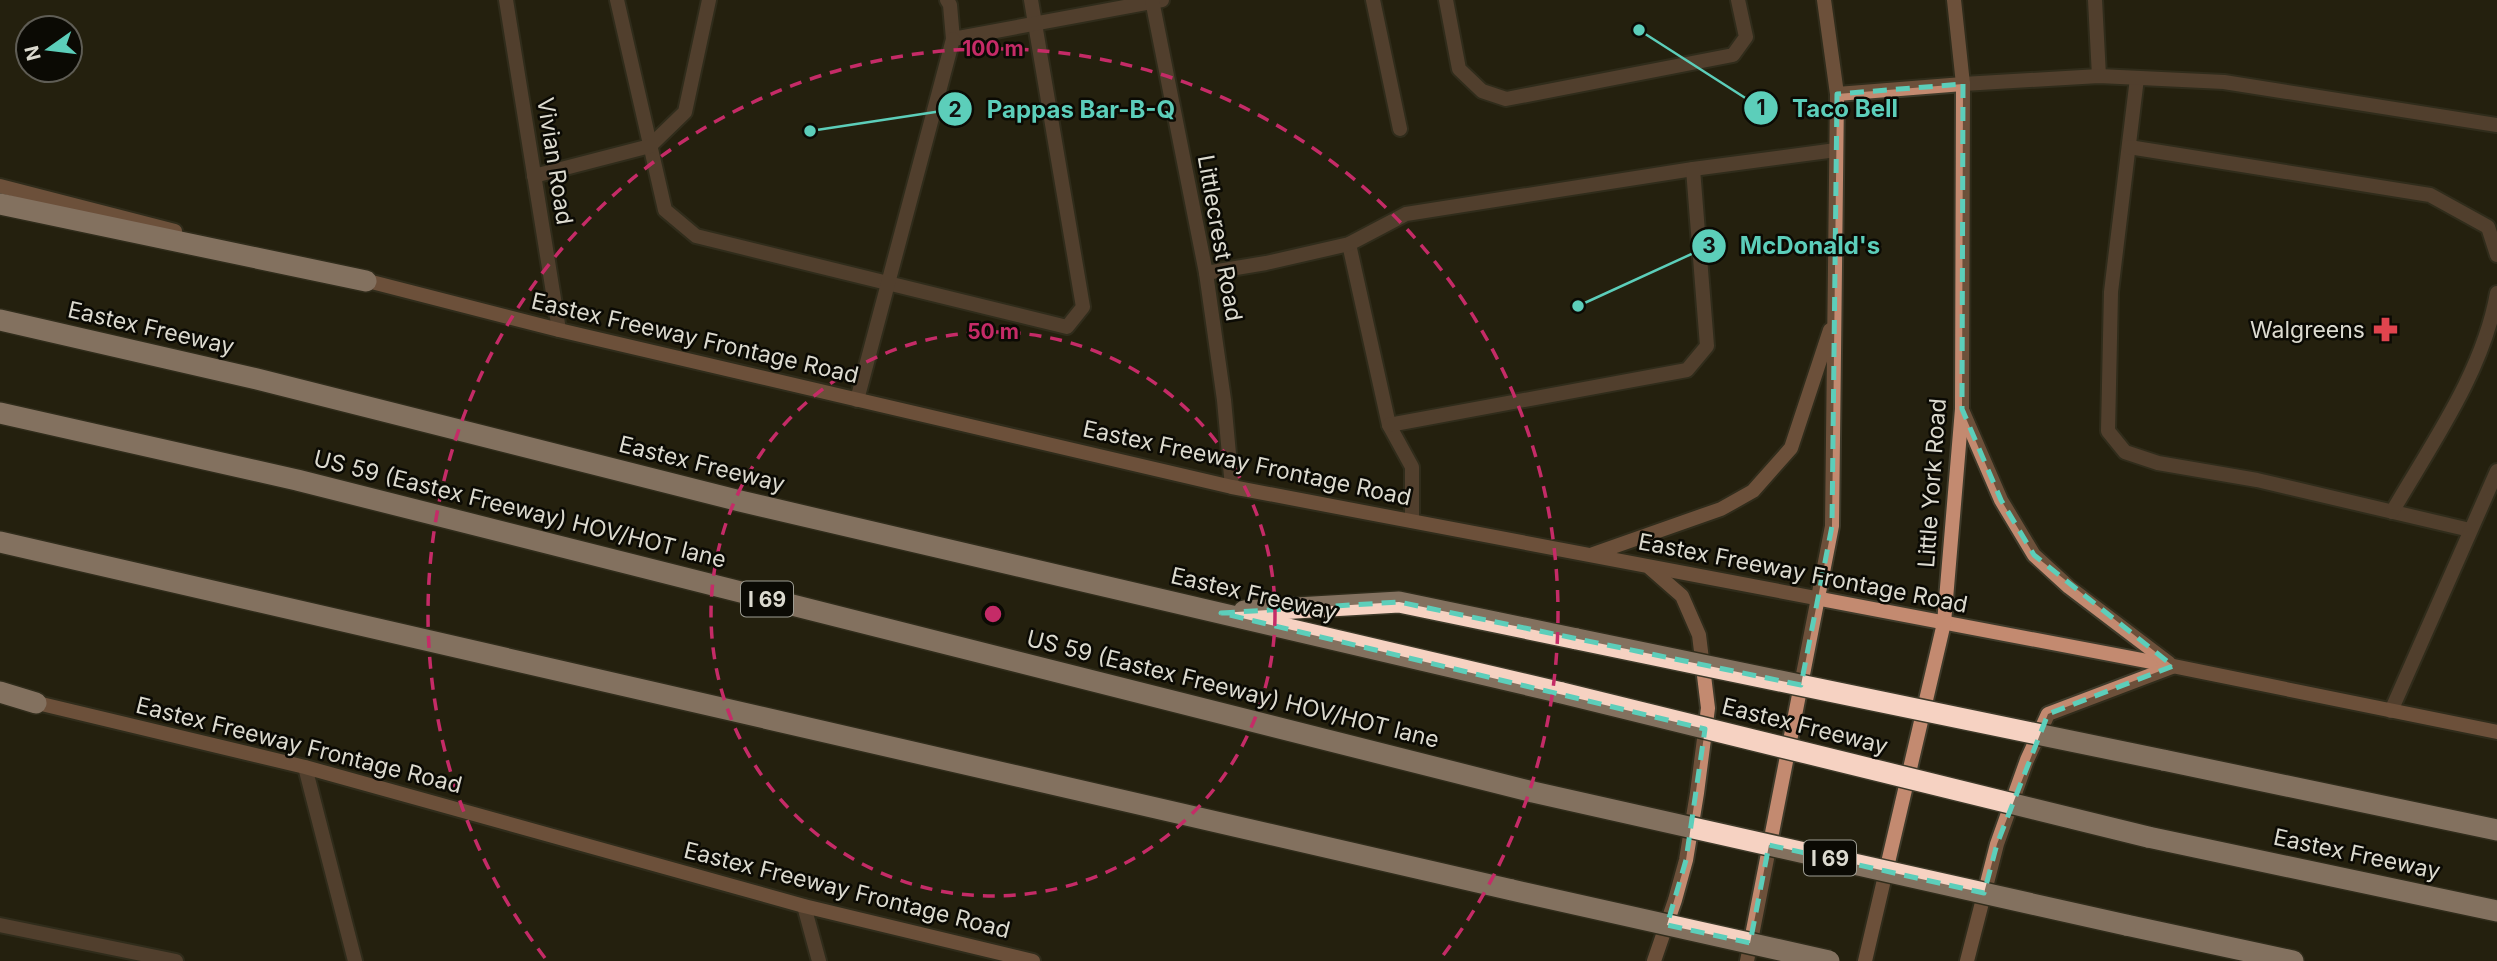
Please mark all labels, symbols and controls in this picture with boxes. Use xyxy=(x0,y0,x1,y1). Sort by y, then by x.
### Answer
north arrow xyxy=(14,14,84,84)
text: 100 m xyxy=(962,36,1024,61)
text: N xyxy=(20,43,46,63)
callout: Taco Bell xyxy=(1744,86,1912,131)
callout: Pappas Bar-B-Q xyxy=(938,87,1189,132)
text: Taco Bell xyxy=(1792,94,1898,123)
street label: Vivian Road xyxy=(531,95,579,227)
text: Pappas Bar-B-Q xyxy=(987,95,1175,124)
text: 1 xyxy=(1756,95,1766,120)
text: 2 xyxy=(948,97,962,122)
street label: Littlecrest Road xyxy=(1192,153,1248,323)
callout: McDonald's xyxy=(1691,223,1895,268)
text: McDonald's xyxy=(1740,231,1880,260)
text: 3 xyxy=(1702,233,1716,258)
street label: Eastex Freeway Frontage Road xyxy=(529,287,861,389)
street label: Eastex Freeway xyxy=(65,295,237,361)
place label: Walgreens xyxy=(2250,316,2365,344)
pharmacy icon: Walgreens xyxy=(2371,316,2399,344)
text: 50 m xyxy=(967,319,1019,344)
street label: Little York Road xyxy=(1912,397,1952,569)
street label: Eastex Freeway Frontage Road xyxy=(1080,414,1414,512)
street label: Eastex Freeway xyxy=(616,430,788,498)
street label: US 59 (Eastex Freeway) HOV/HOT lane xyxy=(311,444,729,574)
street label: Eastex Freeway Frontage Road xyxy=(1636,527,1970,619)
street label: Eastex Freeway xyxy=(1168,561,1340,627)
road number: I 69 xyxy=(741,582,793,616)
centre of rings xyxy=(981,602,1005,626)
street label: US 59 (Eastex Freeway) HOV/HOT lane xyxy=(1024,624,1442,754)
street label: Eastex Freeway Frontage Road xyxy=(133,691,465,799)
street label: Eastex Freeway xyxy=(1719,692,1891,760)
street label: Eastex Freeway xyxy=(2271,823,2443,885)
street label: Eastex Freeway Frontage Road xyxy=(681,836,1013,944)
road number: I 69 xyxy=(1804,840,1856,876)

